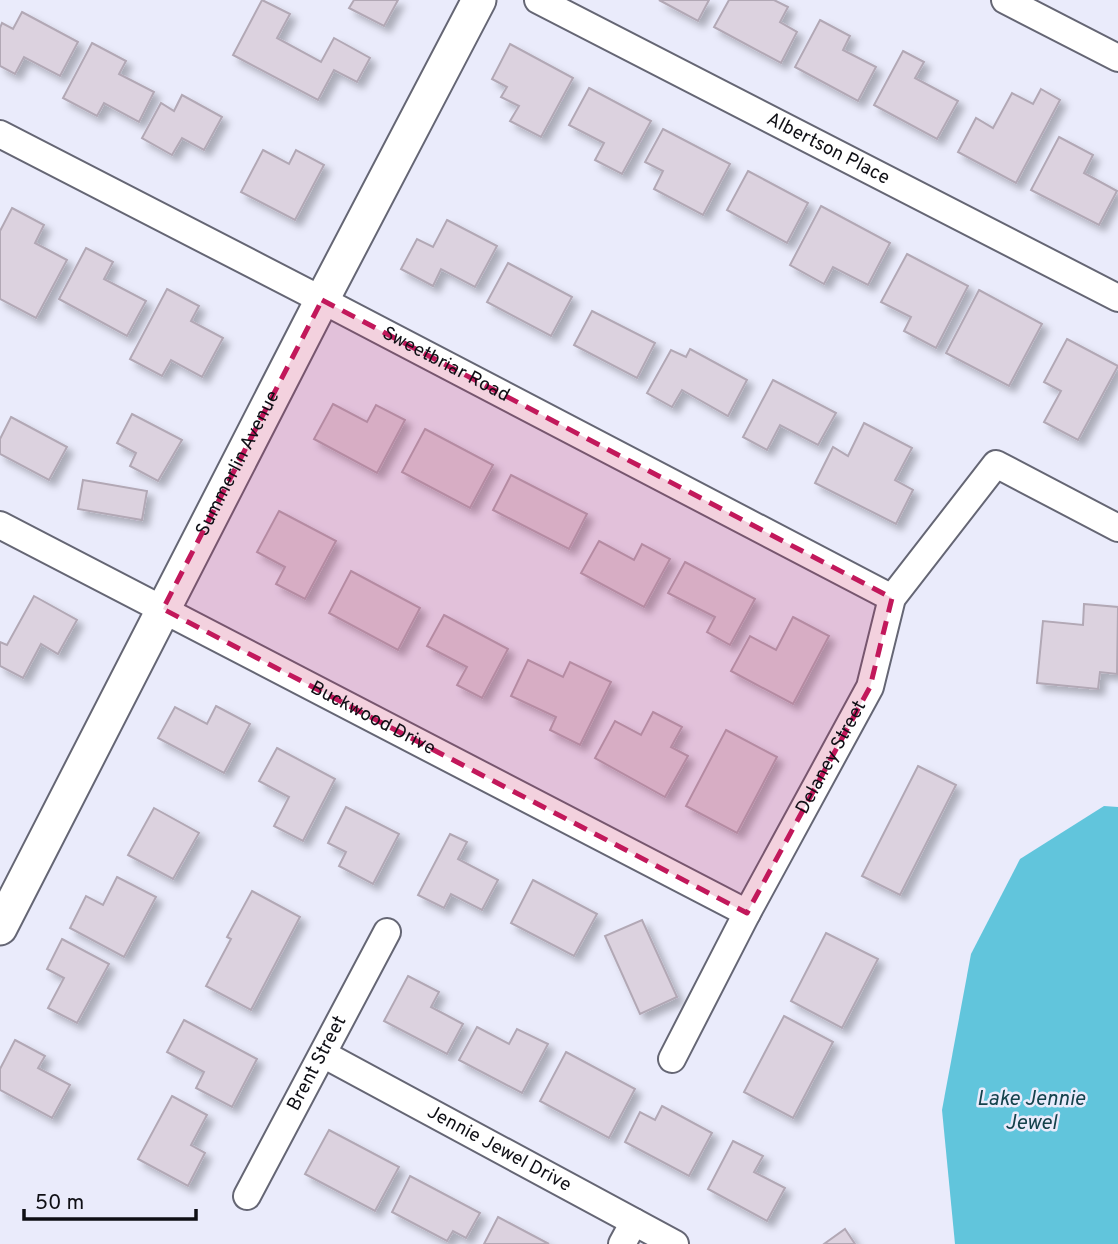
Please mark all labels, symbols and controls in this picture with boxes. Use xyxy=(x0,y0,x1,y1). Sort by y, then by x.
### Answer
street label: Albertson Place xyxy=(762,107,894,191)
street label: Sweetbriar Road xyxy=(378,322,514,408)
street label: Summerlin Avenue xyxy=(191,387,285,540)
street label: Buckwood Drive xyxy=(306,676,439,761)
street label: Delaney Street xyxy=(791,697,872,819)
street label: Brent Street xyxy=(282,1012,352,1115)
water label: Lake Jennie Jewel xyxy=(977,1086,1086,1137)
street label: Jennie Jewel Drive xyxy=(423,1100,575,1198)
scale bar xyxy=(24,1178,196,1222)
text: 50 m xyxy=(35,1190,84,1217)

